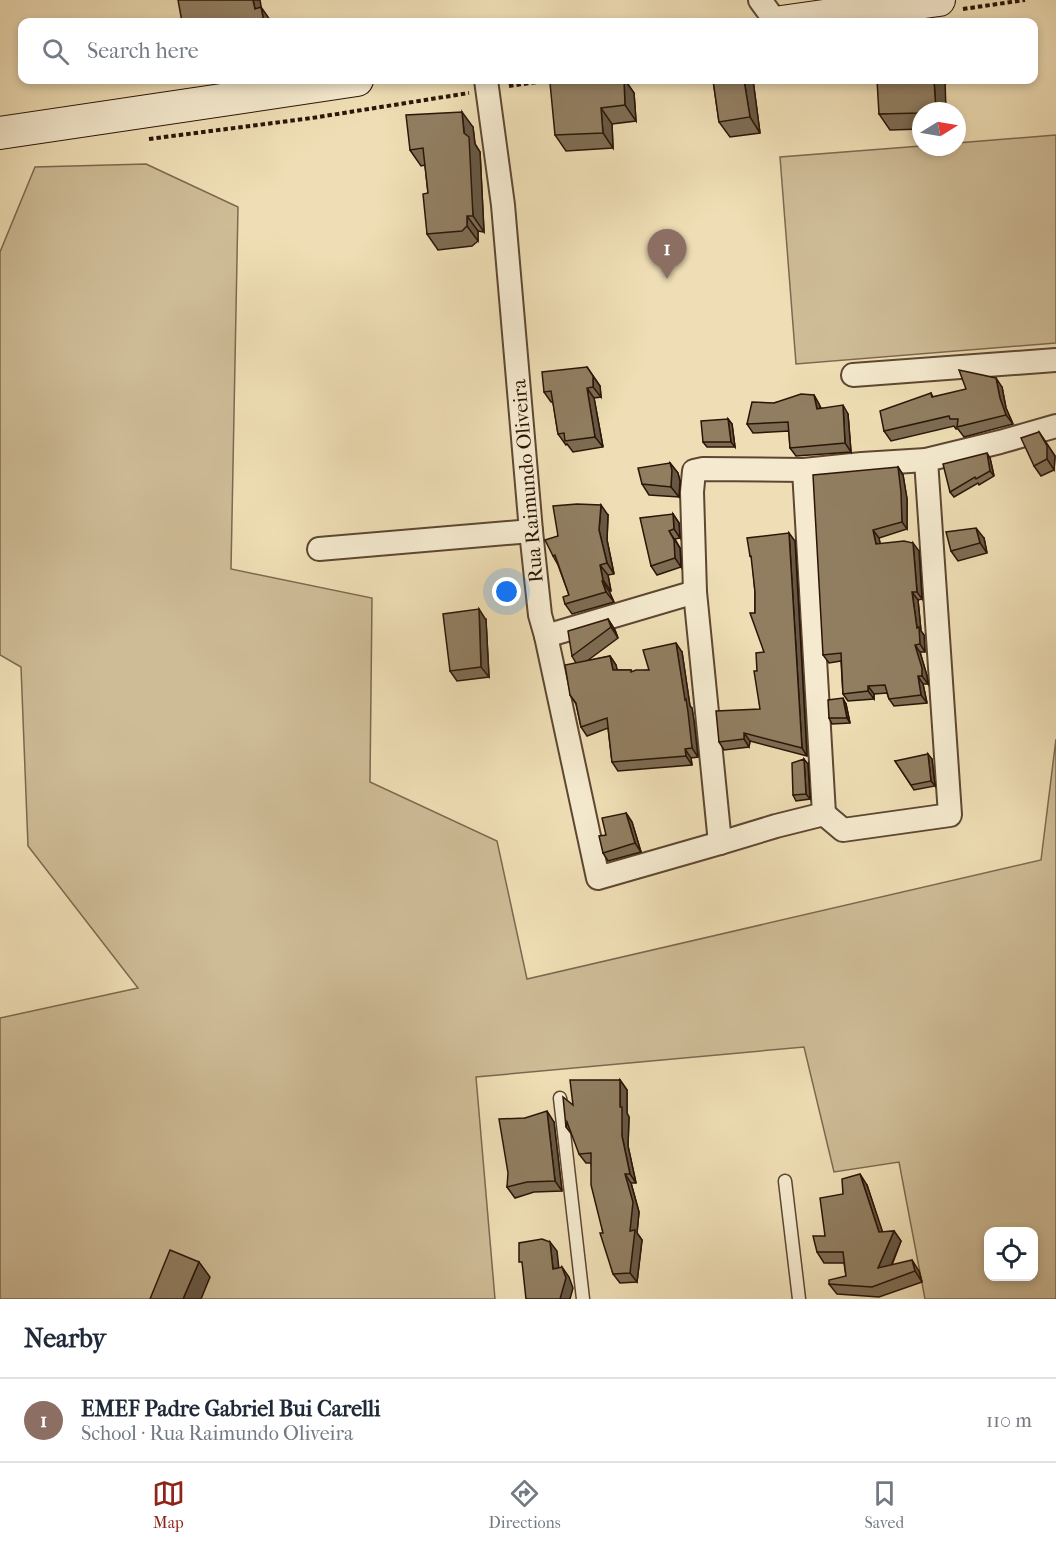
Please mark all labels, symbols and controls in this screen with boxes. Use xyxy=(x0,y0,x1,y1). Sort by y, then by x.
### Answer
search box xyxy=(18,18,1038,84)
icon: search xyxy=(39,35,72,68)
text: Search here xyxy=(87,38,199,64)
north arrow xyxy=(912,102,966,156)
pin: 1 xyxy=(648,230,686,279)
street label: Rua Raimundo Oliveira xyxy=(507,378,548,583)
your location xyxy=(492,577,521,606)
map controls xyxy=(984,1227,1038,1281)
button: locate xyxy=(984,1227,1038,1281)
text: Nearby xyxy=(24,1323,106,1354)
text: EMEF Padre Gabriel Bui Carelli xyxy=(81,1396,381,1422)
text: 1 xyxy=(40,1409,47,1432)
text: 110 m xyxy=(986,1409,1032,1432)
text: School · Rua Raimundo Oliveira xyxy=(81,1422,353,1445)
tab: Map xyxy=(152,1477,185,1532)
tab: Directions xyxy=(489,1477,561,1532)
tab: Saved xyxy=(864,1477,904,1532)

